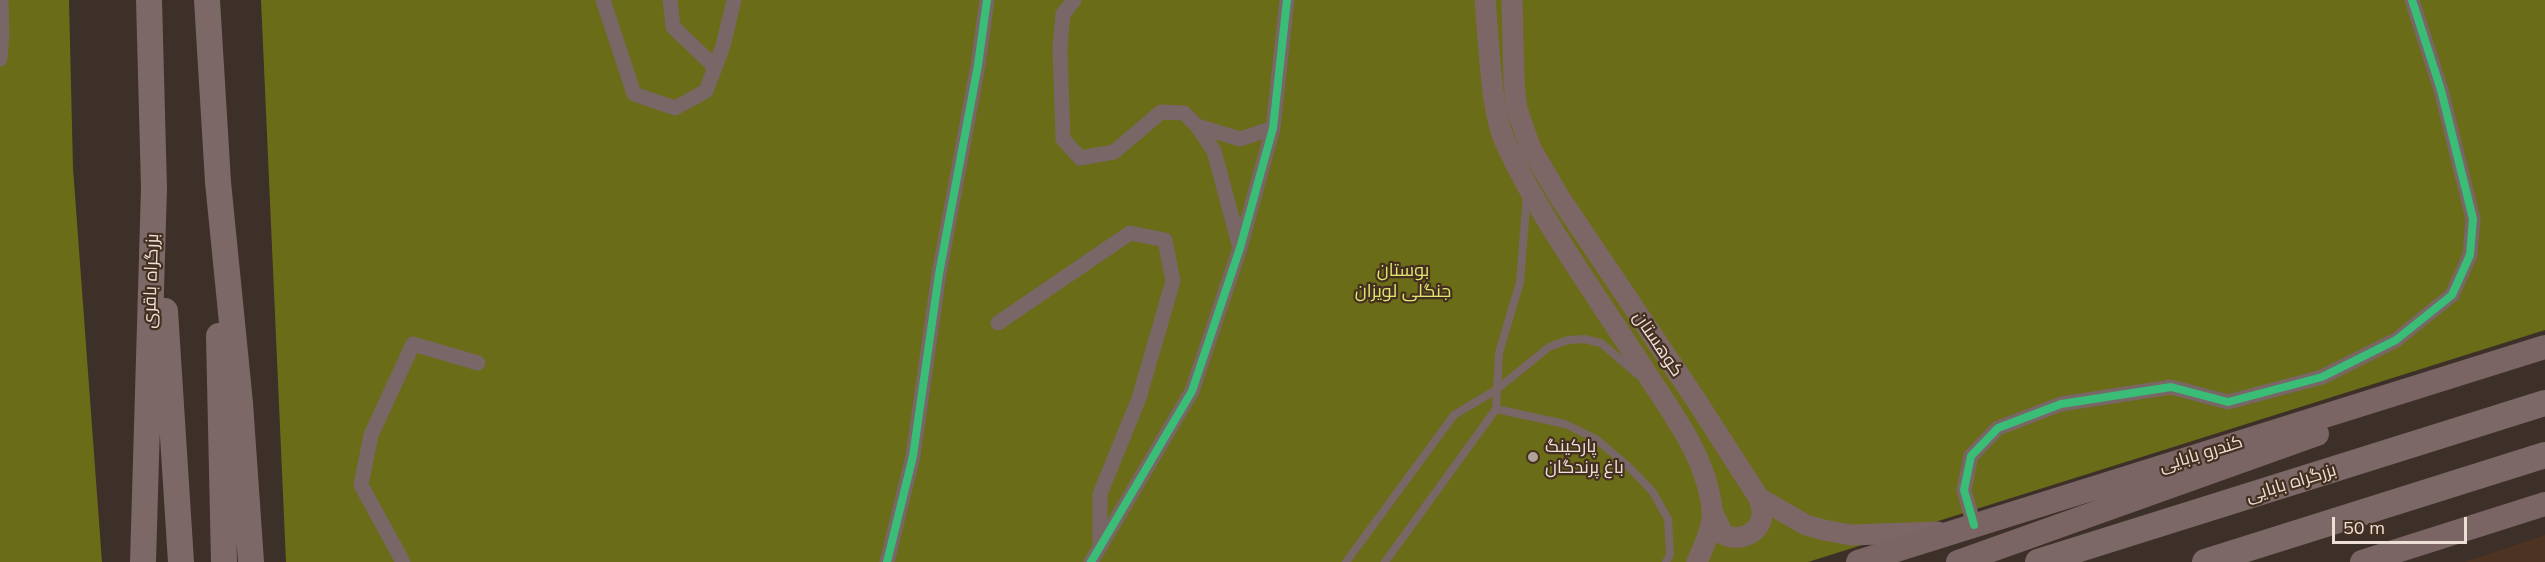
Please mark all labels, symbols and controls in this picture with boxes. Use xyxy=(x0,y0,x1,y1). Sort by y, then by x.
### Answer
street label: بزرگراه باقری xyxy=(139,233,163,329)
park label: بوستان جنگلی لویزان xyxy=(1355,260,1451,302)
street label: کوهستان xyxy=(1628,307,1688,381)
street label: کندرو بابایی xyxy=(2157,431,2245,477)
place label: پارکینگ باغ پرندگان xyxy=(1545,436,1624,478)
marker: پارکینگ باغ پرندگان xyxy=(1526,450,1540,464)
street label: بزرگراه بابایی xyxy=(2243,459,2339,507)
scale bar xyxy=(2335,505,2470,543)
text: 50 m xyxy=(2343,516,2385,539)

